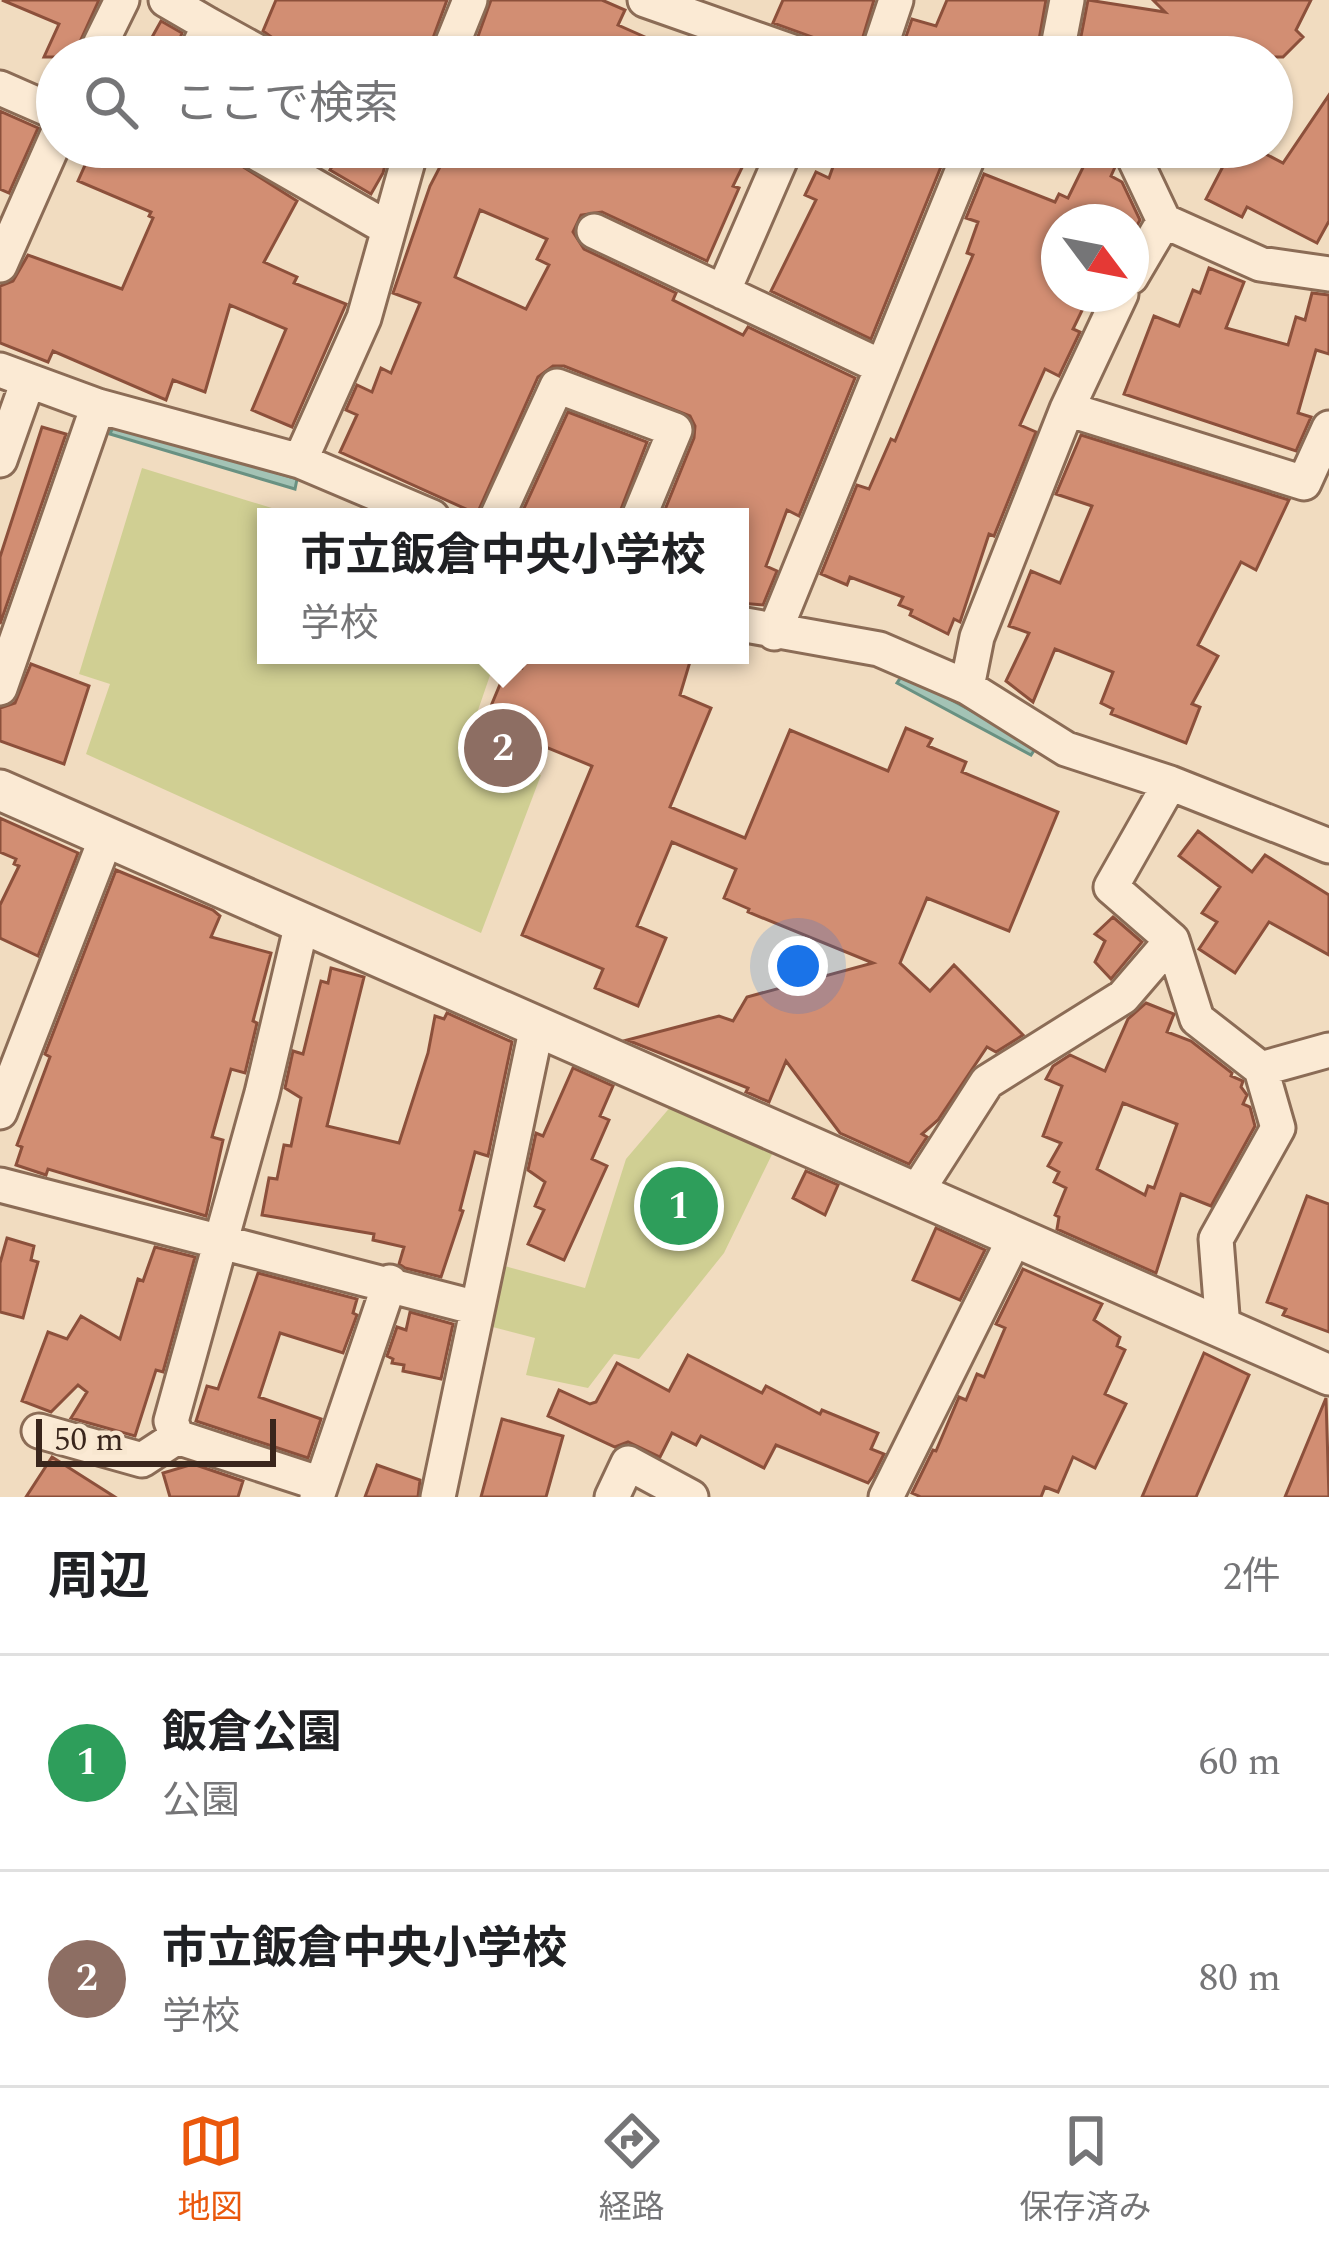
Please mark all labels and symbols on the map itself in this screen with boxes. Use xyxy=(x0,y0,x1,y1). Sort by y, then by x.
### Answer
north arrow xyxy=(1041,204,1149,312)
pin: 2 xyxy=(464,703,542,793)
your location xyxy=(768,936,828,996)
pin: 1 xyxy=(640,1161,718,1251)
scale bar xyxy=(36,1413,276,1466)

